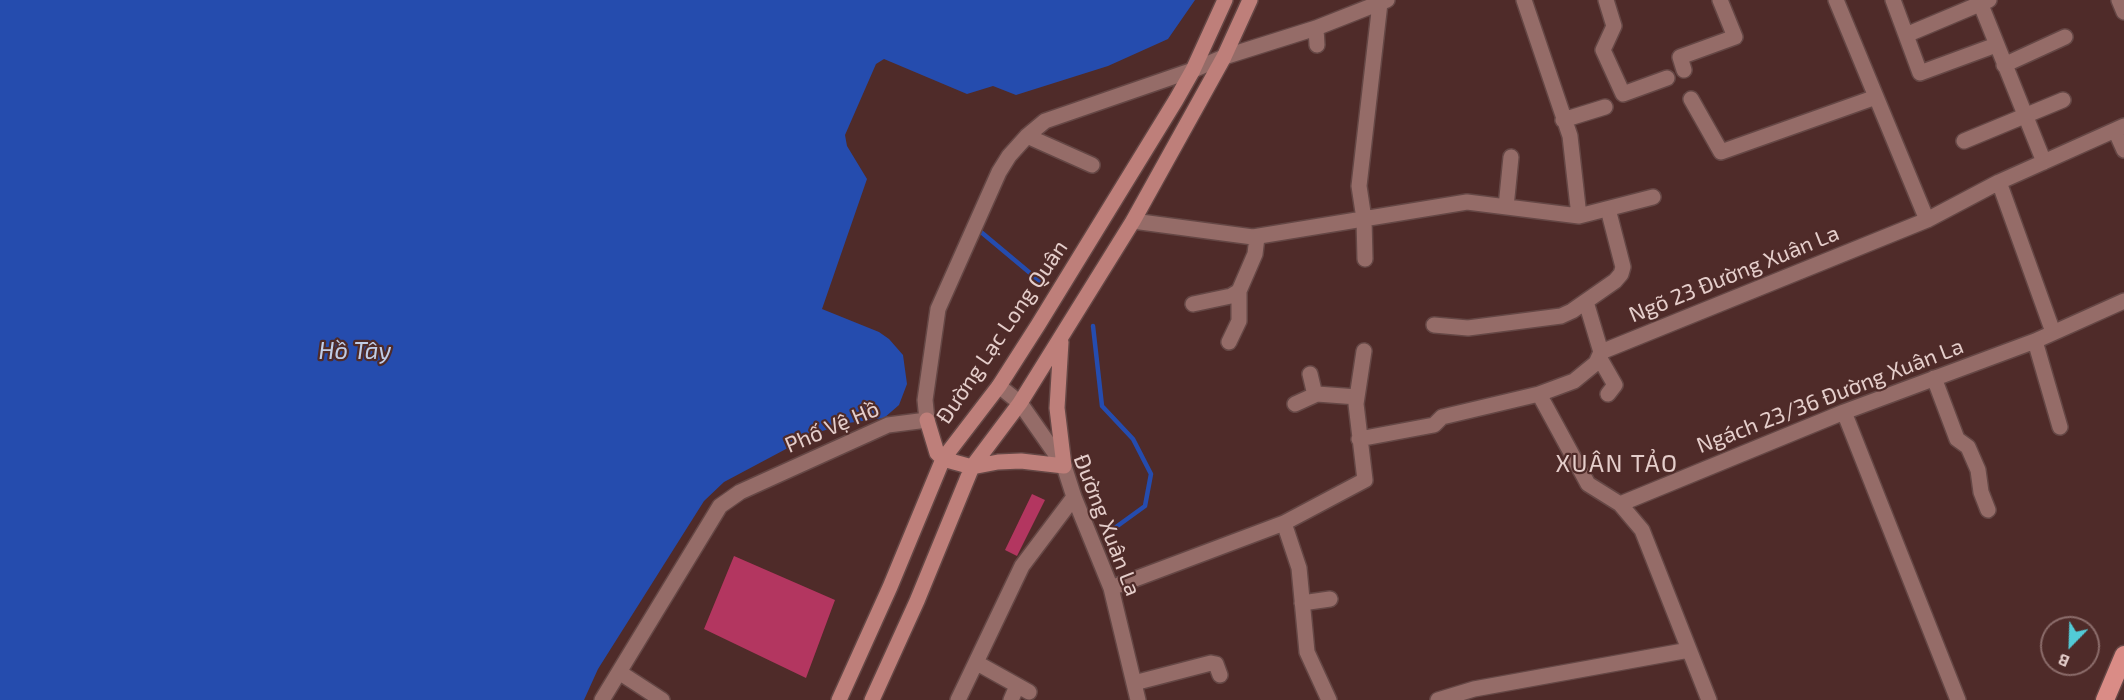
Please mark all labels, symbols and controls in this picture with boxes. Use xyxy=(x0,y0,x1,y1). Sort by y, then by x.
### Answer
street label: Ngõ 23 Đường Xuân La xyxy=(1625,220,1843,328)
street label: Đường Lạc Long Quân xyxy=(931,235,1073,429)
street label: Ngách 23/36 Đường Xuân La xyxy=(1693,333,1967,459)
water label: Hồ Tây xyxy=(319,337,391,365)
street label: Phố Vệ Hồ xyxy=(781,395,883,459)
street label: Đường Xuân La xyxy=(1068,450,1146,600)
district label: XUÂN TẢO xyxy=(1555,450,1679,478)
north arrow xyxy=(2040,616,2100,676)
text: B xyxy=(2055,650,2072,672)

